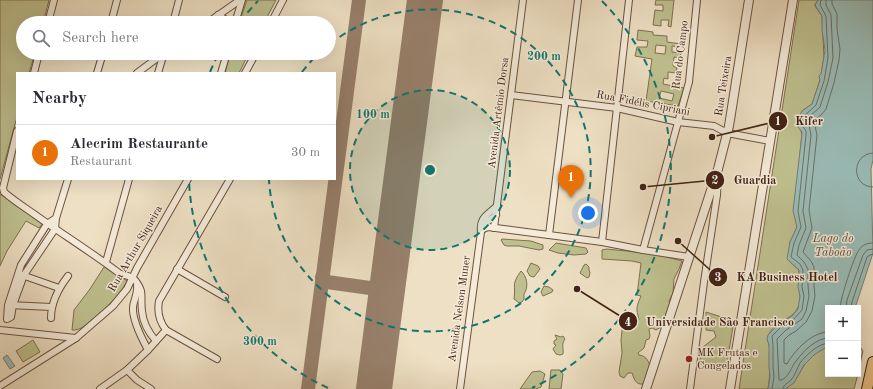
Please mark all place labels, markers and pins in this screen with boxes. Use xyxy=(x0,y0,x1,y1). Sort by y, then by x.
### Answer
callout: Kifer xyxy=(768,109,831,133)
centre of rings xyxy=(423,163,437,177)
pin: 1 xyxy=(558,165,584,198)
callout: Guardia xyxy=(705,168,784,192)
callout: KA Business Hotel xyxy=(708,265,846,289)
callout: Universidade São Francisco xyxy=(618,309,802,333)
place label: MK Frutas e Congelados xyxy=(697,348,758,372)
marker: MK Frutas e Congelados xyxy=(684,354,694,364)

